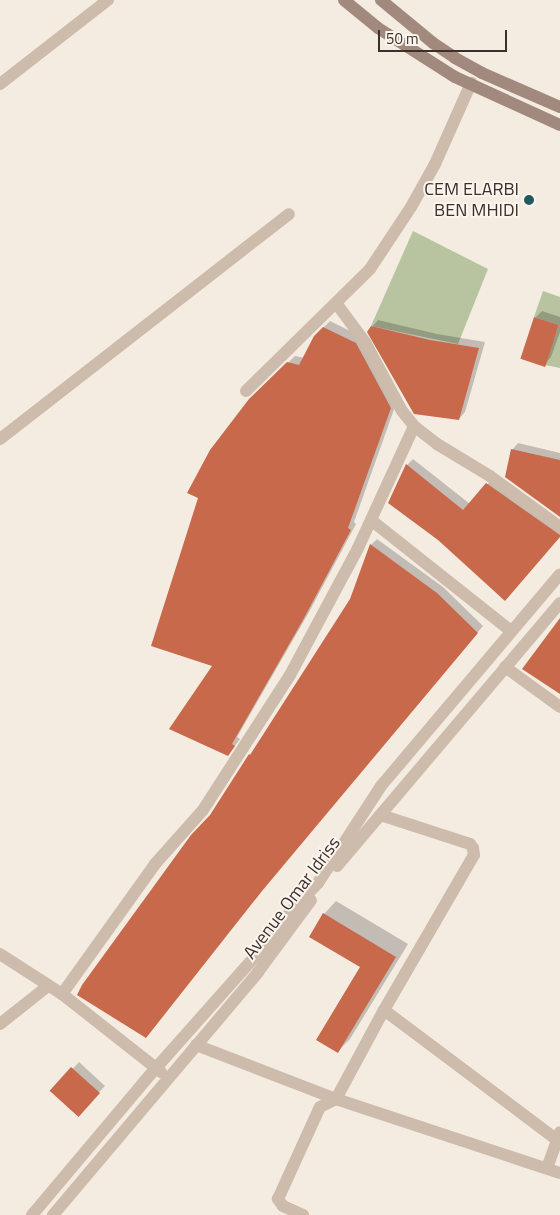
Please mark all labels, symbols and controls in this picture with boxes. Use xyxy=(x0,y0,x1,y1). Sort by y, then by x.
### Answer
scale bar xyxy=(380,20,509,52)
text: 50 m xyxy=(386,27,419,50)
place label: CEM ELARBI BEN MHIDI xyxy=(424,179,519,222)
marker: CEM ELARBI BEN MHIDI xyxy=(523,194,535,206)
street label: Avenue Omar Idriss xyxy=(239,833,345,963)

